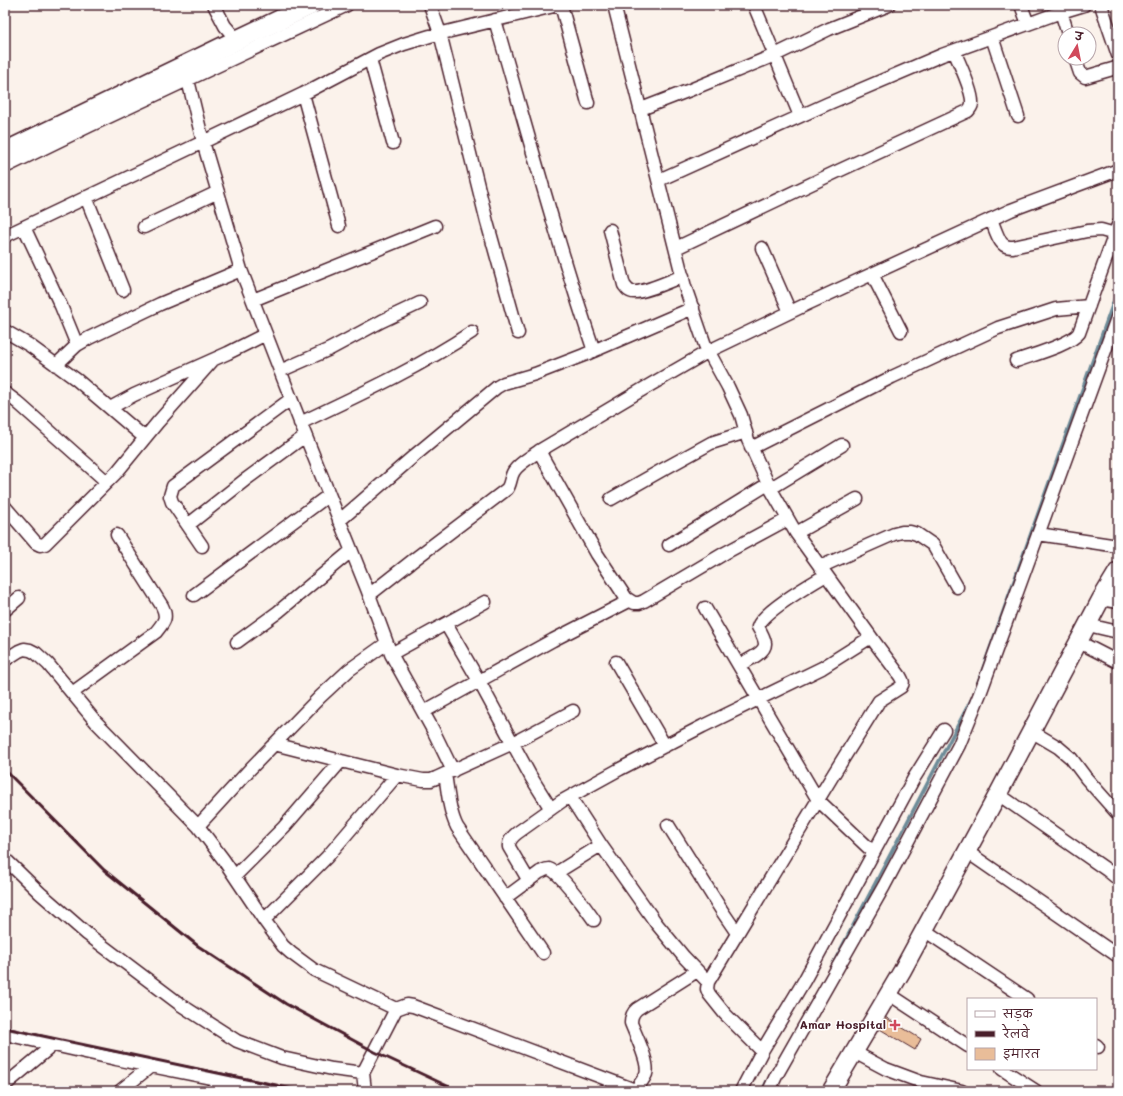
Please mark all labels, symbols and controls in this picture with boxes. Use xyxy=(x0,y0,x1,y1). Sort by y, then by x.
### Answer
north arrow xyxy=(1057,26,1097,66)
text: उ xyxy=(1073,27,1085,44)
legend xyxy=(967,998,1097,1070)
text: सड़क xyxy=(1002,1005,1034,1022)
place label: Amar Hospital xyxy=(800,1016,886,1032)
marker: Amar Hospital xyxy=(889,1019,901,1031)
text: रेलवे xyxy=(1001,1023,1030,1041)
text: इमारत xyxy=(1003,1045,1041,1061)

